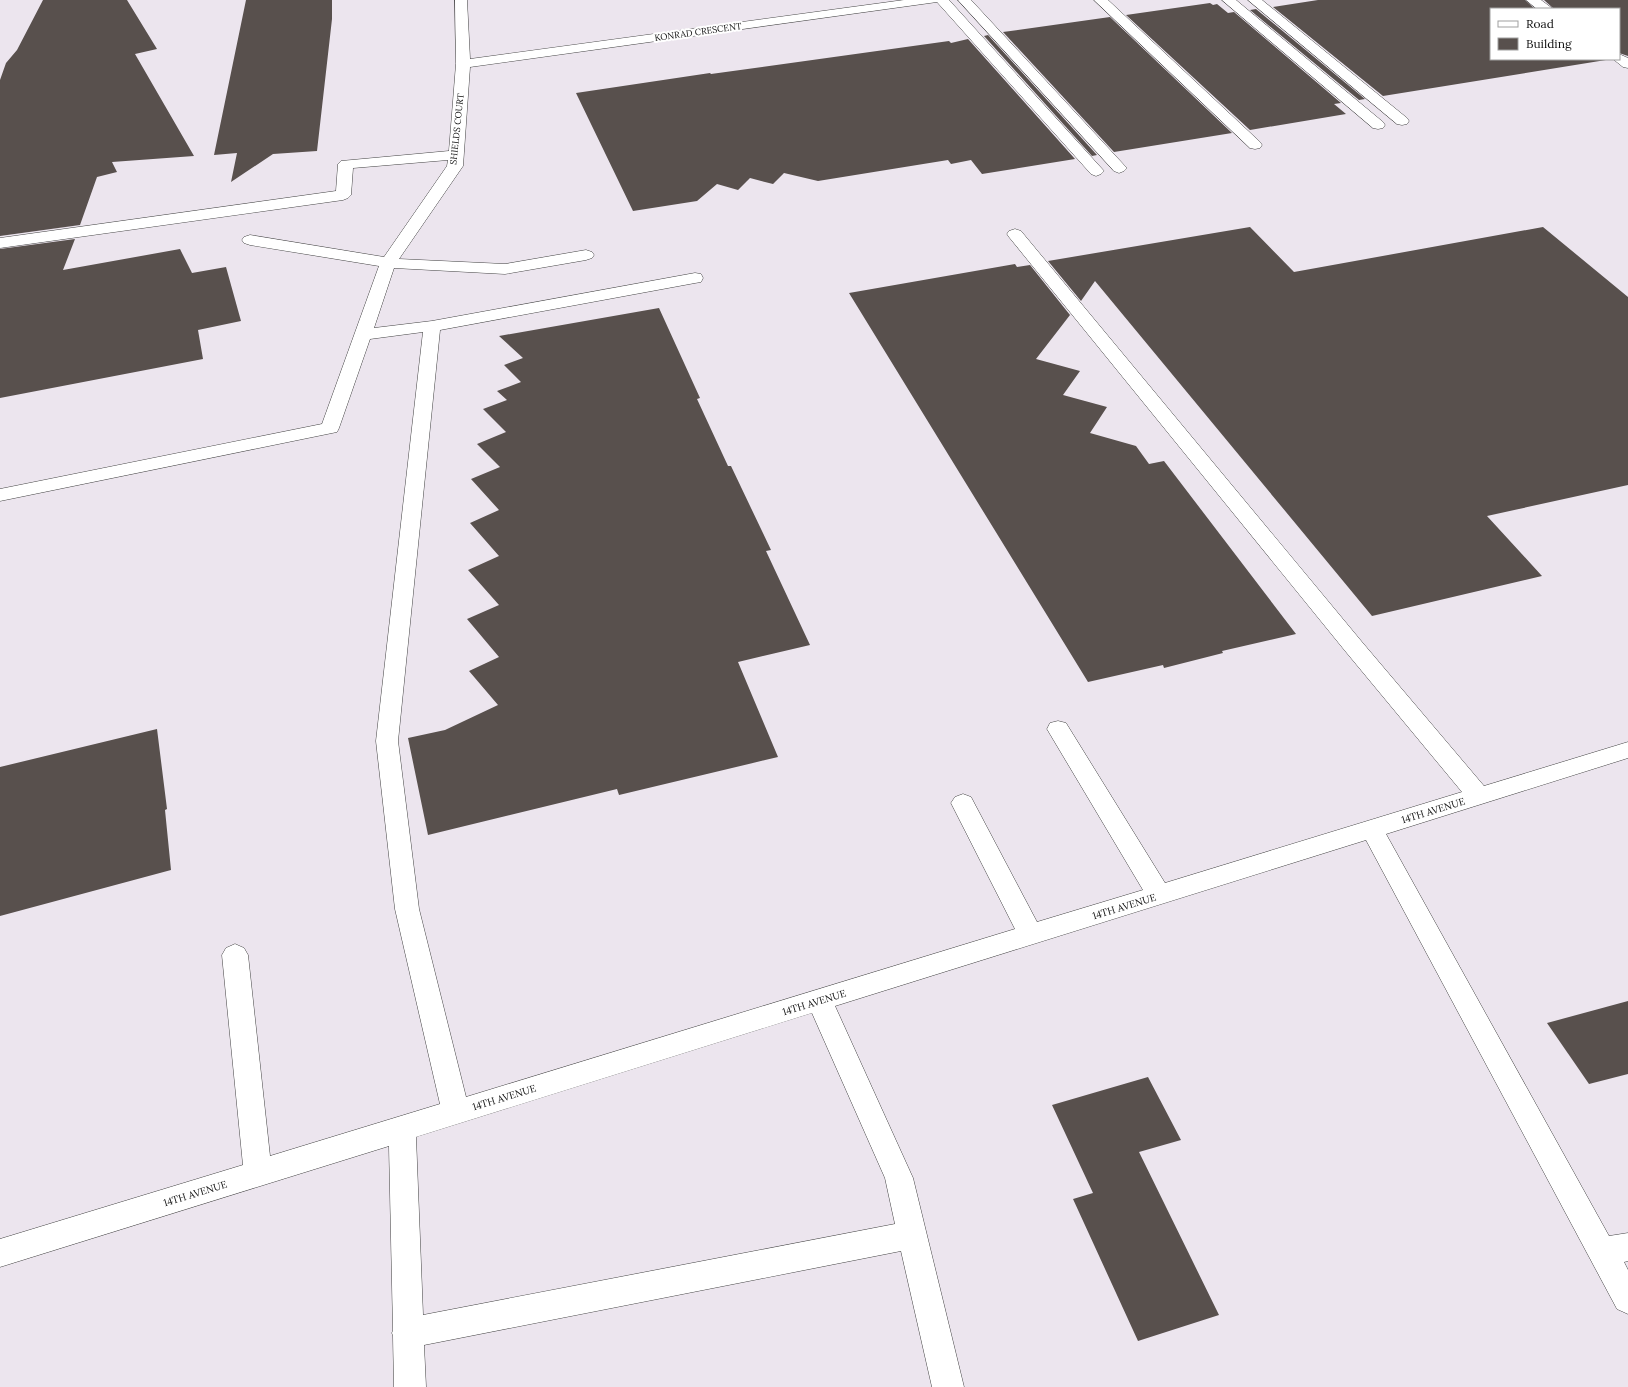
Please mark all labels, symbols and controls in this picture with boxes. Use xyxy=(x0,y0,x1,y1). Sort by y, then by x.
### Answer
legend xyxy=(1490,8,1620,60)
text: Road xyxy=(1526,16,1554,31)
street label: KONRAD CRESCENT xyxy=(654,20,742,43)
text: Building xyxy=(1526,36,1572,51)
street label: SHIELDS COURT xyxy=(447,92,466,165)
street label: 14TH AVENUE xyxy=(1400,795,1467,826)
street label: 14TH AVENUE xyxy=(1091,891,1158,922)
street label: 14TH AVENUE xyxy=(781,987,848,1018)
street label: 14TH AVENUE xyxy=(471,1082,538,1113)
street label: 14TH AVENUE xyxy=(162,1178,229,1209)

